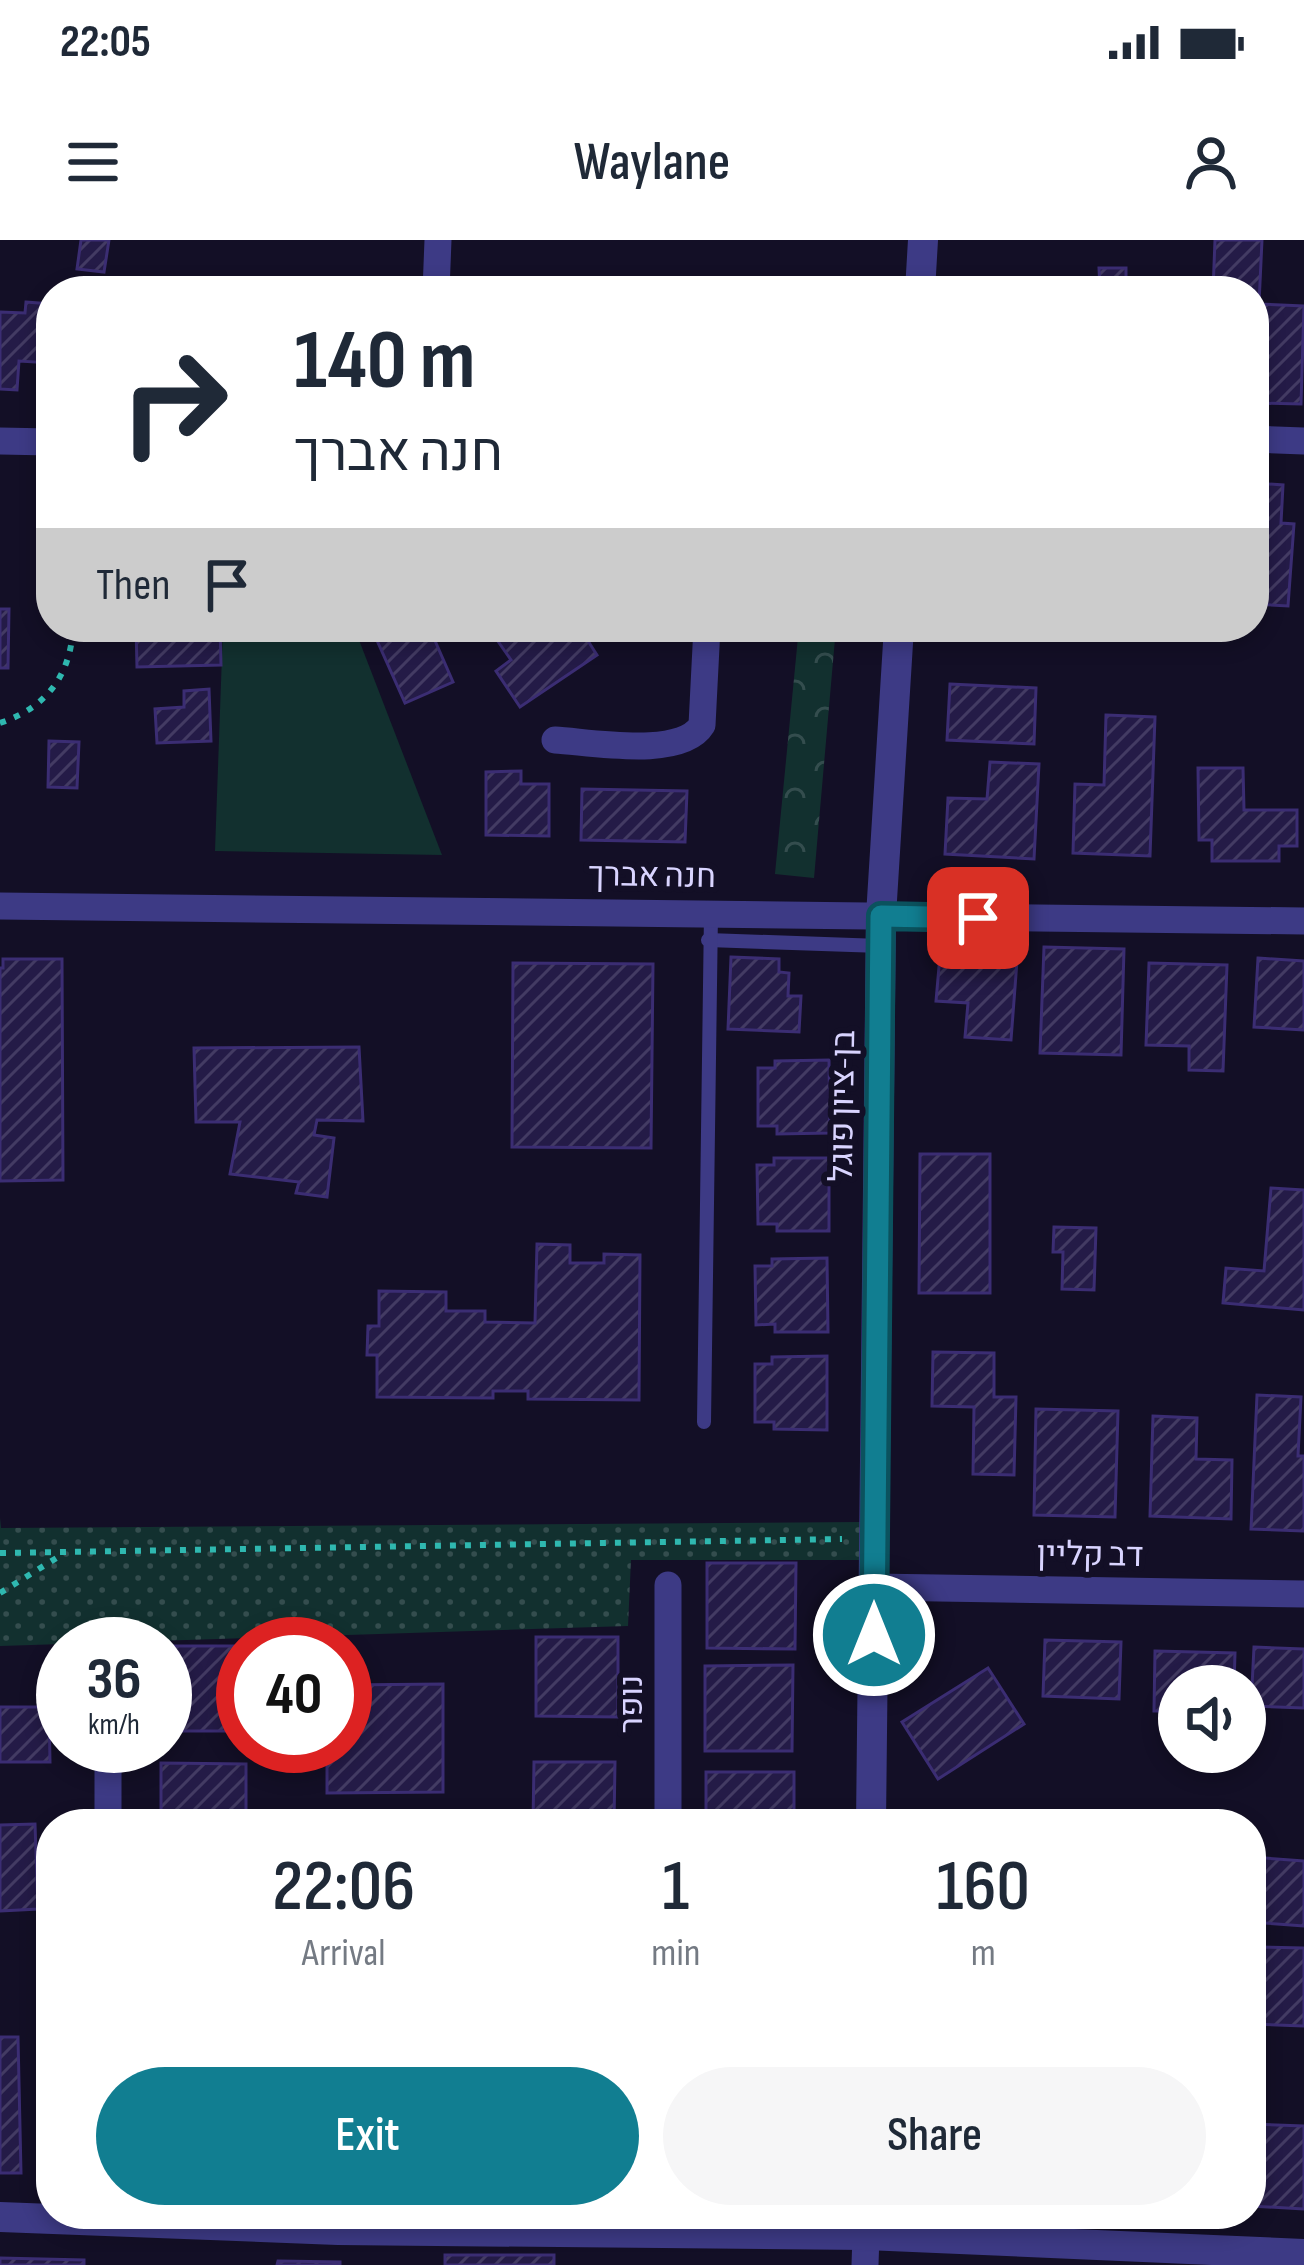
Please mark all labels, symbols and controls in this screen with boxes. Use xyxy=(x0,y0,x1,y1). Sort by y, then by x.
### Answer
text: 22:05 xyxy=(60,15,151,70)
icon: menu xyxy=(60,129,126,195)
icon: person xyxy=(1178,129,1244,195)
text: Waylane xyxy=(574,130,730,195)
text: 140 m xyxy=(294,311,475,412)
icon: right xyxy=(96,324,252,480)
text: חנה אברך xyxy=(294,421,503,486)
icon: arrive xyxy=(194,552,260,618)
text: Then xyxy=(96,558,170,613)
street label: חנה אברך xyxy=(588,855,716,897)
pin xyxy=(927,867,1029,969)
icon: arrive xyxy=(945,885,1011,951)
street label: בן-ציון פוגל xyxy=(822,1030,864,1182)
street label: דב קליין xyxy=(1036,1534,1144,1576)
position arrow xyxy=(811,1572,937,1698)
speed limit sign: 40 xyxy=(216,1617,372,1773)
text: 36 xyxy=(86,1644,142,1716)
map controls xyxy=(1158,1665,1266,1773)
button: sound xyxy=(1158,1665,1266,1773)
street label: נופר xyxy=(612,1675,652,1733)
text: km/h xyxy=(88,1707,140,1743)
text: 22:06 xyxy=(272,1844,415,1931)
text: 1 xyxy=(662,1844,689,1931)
text: 160 xyxy=(937,1844,1030,1931)
text: Arrival xyxy=(302,1930,386,1977)
text: min xyxy=(651,1930,700,1977)
text: m xyxy=(971,1930,996,1977)
button: Exit xyxy=(96,2067,639,2205)
button: Share xyxy=(663,2067,1206,2205)

